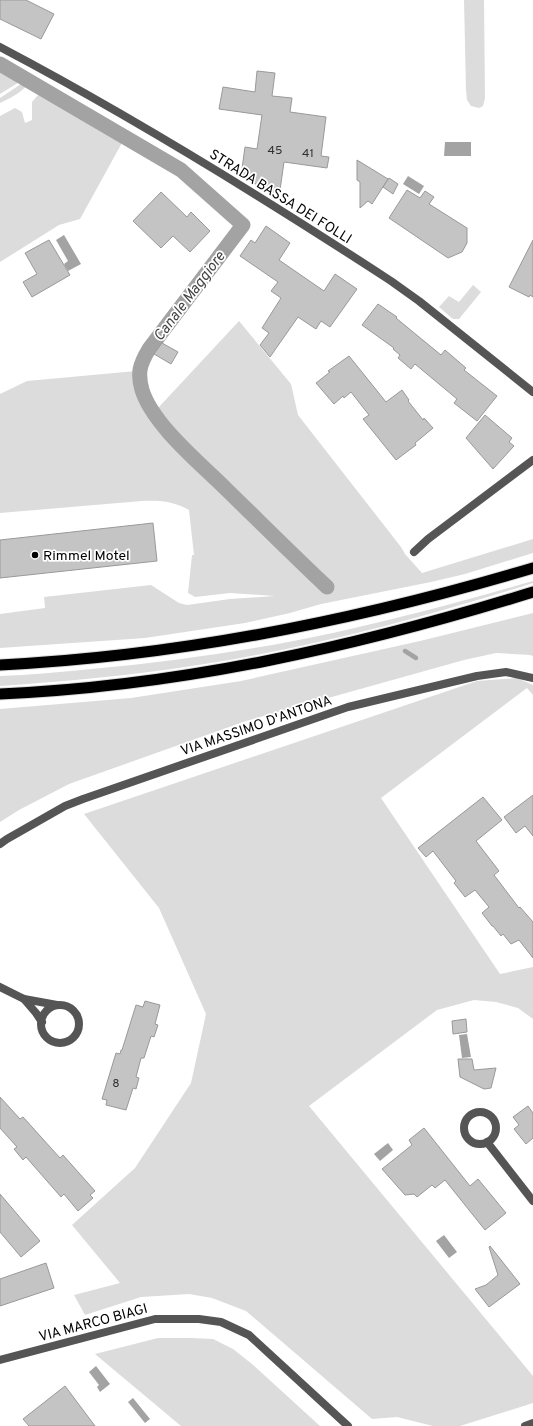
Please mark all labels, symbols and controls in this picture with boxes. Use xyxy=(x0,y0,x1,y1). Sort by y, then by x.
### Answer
house number: 45 xyxy=(268,143,282,159)
street label: STRADA BASSA DEI FOLLI xyxy=(206,146,355,248)
house number: 41 xyxy=(302,146,314,162)
water label: Canale Maggiore xyxy=(150,248,230,346)
place label: Rimmel Motel xyxy=(43,548,130,565)
marker: Rimmel Motel xyxy=(30,550,40,560)
street label: VIA MASSIMO D'ANTONA xyxy=(179,692,334,760)
house number: 8 xyxy=(112,1076,120,1092)
street label: VIA MARCO BIAGI xyxy=(37,1301,150,1346)

